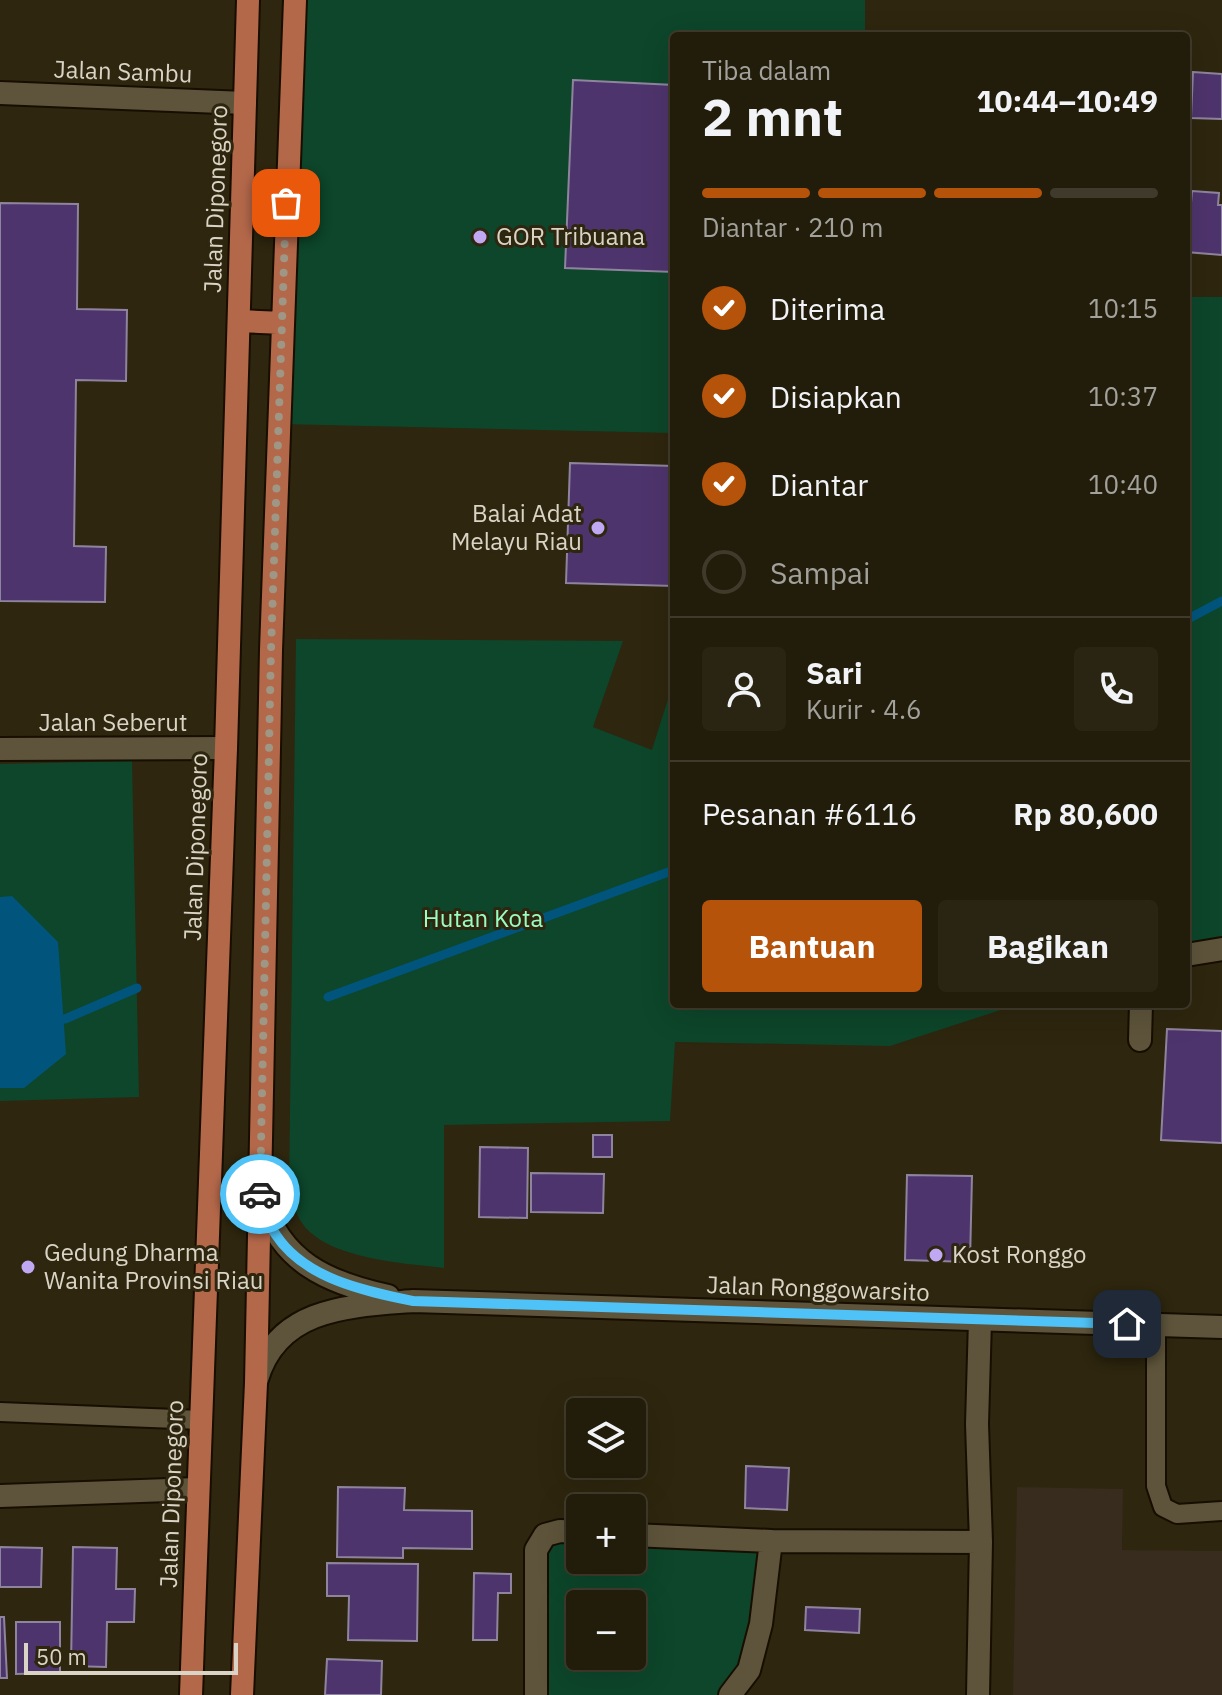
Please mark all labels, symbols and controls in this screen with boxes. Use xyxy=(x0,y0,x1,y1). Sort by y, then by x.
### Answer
street label: Jalan Sambu xyxy=(53,53,193,89)
text: Tiba dalam xyxy=(702,53,831,87)
text: 10:44–10:49 xyxy=(977,81,1158,120)
text: 2 mnt xyxy=(702,83,843,150)
street label: Jalan Diponegoro xyxy=(196,104,234,294)
pin xyxy=(252,169,320,237)
icon: bag xyxy=(264,181,308,225)
text: Diantar · 210 m xyxy=(702,210,884,244)
place label: GOR Tribuana xyxy=(496,220,645,252)
marker: GOR Tribuana xyxy=(471,228,489,246)
icon: check xyxy=(702,286,746,330)
text: Diterima xyxy=(770,289,885,328)
text: 10:15 xyxy=(1088,291,1158,325)
icon: check xyxy=(702,374,746,418)
text: Disiapkan xyxy=(770,377,902,416)
text: 10:37 xyxy=(1088,379,1158,413)
icon: check xyxy=(702,462,746,506)
text: Diantar xyxy=(770,465,868,504)
text: 10:40 xyxy=(1088,467,1158,501)
place label: Balai Adat Melayu Riau xyxy=(451,497,582,557)
marker: Balai Adat Melayu Riau xyxy=(589,519,607,537)
text: Sampai xyxy=(770,553,871,592)
button: person xyxy=(702,647,786,731)
button: phone xyxy=(1074,647,1158,731)
text: Sari xyxy=(806,653,863,692)
text: Kurir · 4.6 xyxy=(806,692,922,726)
street label: Jalan Seberut xyxy=(39,706,187,738)
street label: Jalan Diponegoro xyxy=(176,752,214,942)
text: Pesanan #6116 xyxy=(702,794,917,833)
text: Rp 80,600 xyxy=(1013,794,1158,833)
button: Bantuan xyxy=(702,900,922,992)
button: Bagikan xyxy=(938,900,1158,992)
park label: Hutan Kota xyxy=(423,902,543,934)
courier xyxy=(220,1154,300,1234)
icon: car xyxy=(238,1172,282,1216)
place label: Gedung Dharma Wanita Provinsi Riau xyxy=(44,1236,263,1296)
place label: Kost Ronggo xyxy=(952,1238,1086,1270)
marker: Kost Ronggo xyxy=(927,1246,945,1264)
marker: Gedung Dharma Wanita Provinsi Riau xyxy=(19,1258,37,1276)
street label: Jalan Ronggowarsito xyxy=(706,1268,930,1308)
pin xyxy=(1093,1290,1161,1358)
icon: home xyxy=(1105,1302,1149,1346)
map controls xyxy=(566,1398,646,1670)
button: layers xyxy=(566,1398,646,1478)
street label: Jalan Diponegoro xyxy=(152,1399,190,1589)
button: + xyxy=(566,1494,646,1574)
button: − xyxy=(566,1590,646,1670)
scale bar xyxy=(24,1639,238,1675)
text: 50 m xyxy=(36,1642,87,1671)

